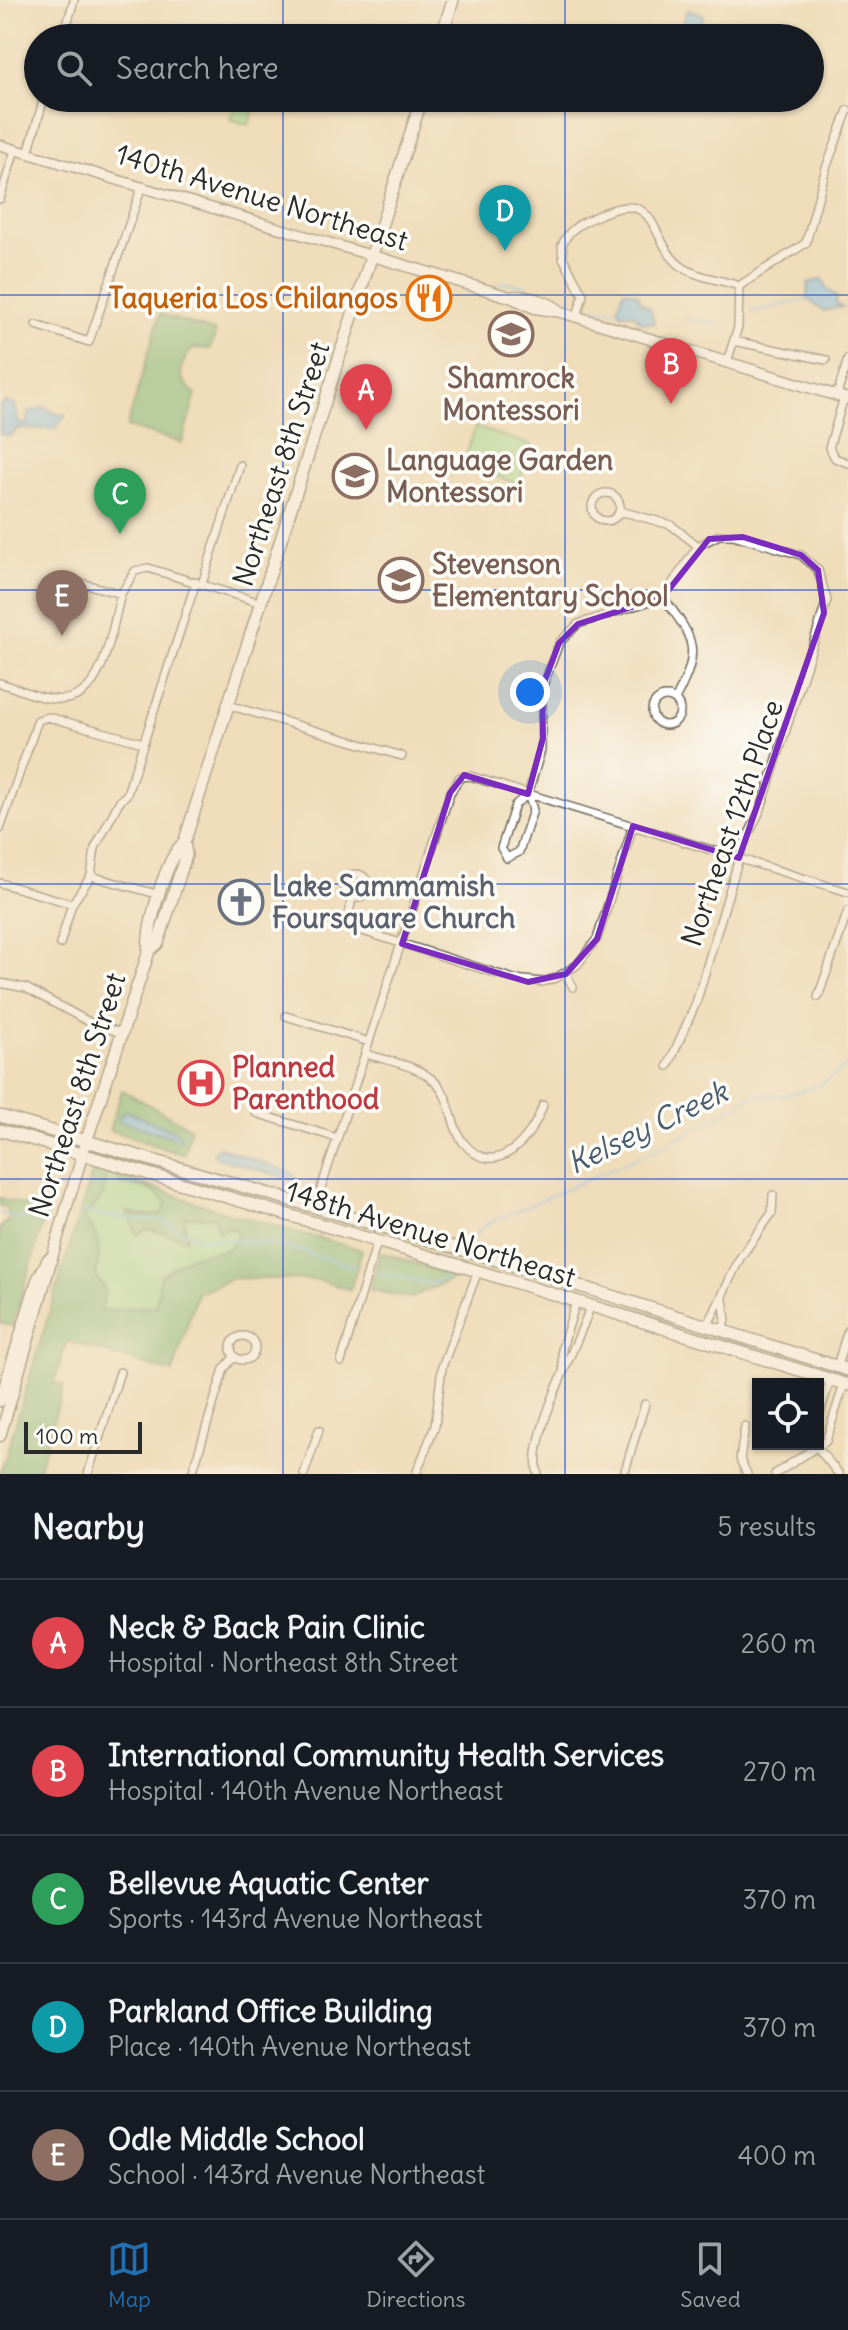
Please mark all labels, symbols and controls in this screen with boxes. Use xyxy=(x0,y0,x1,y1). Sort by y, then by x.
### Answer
search box xyxy=(24,24,824,112)
icon: search xyxy=(52,46,96,90)
text: Search here xyxy=(116,49,279,87)
street label: 140th Avenue Northeast xyxy=(112,135,412,259)
pin: D xyxy=(479,185,531,251)
restaurant icon: Taqueria Los Chilangos xyxy=(405,274,453,322)
place label: Taqueria Los Chilangos xyxy=(109,280,398,316)
school or university icon: Shamrock Montessori xyxy=(487,310,535,358)
street label: Northeast 8th Street xyxy=(224,337,338,591)
pin: B xyxy=(645,338,697,404)
place label: Shamrock Montessori xyxy=(442,360,580,428)
pin: A xyxy=(340,364,392,430)
place label: Language Garden Montessori xyxy=(386,442,613,510)
school or university icon: Language Garden Montessori xyxy=(331,452,379,500)
pin: C xyxy=(94,468,146,534)
place label: Stevenson Elementary School xyxy=(432,546,669,614)
school or university icon: Stevenson Elementary School xyxy=(377,556,425,604)
pin: E xyxy=(36,570,88,636)
your location xyxy=(510,672,550,712)
street label: Northeast 12th Place xyxy=(673,695,791,951)
place label: Lake Sammamish Foursquare Church xyxy=(272,868,515,936)
church icon: Lake Sammamish Foursquare Church xyxy=(217,878,265,926)
street label: Northeast 8th Street xyxy=(20,968,134,1222)
place label: Planned Parenthood xyxy=(232,1049,380,1117)
hospital icon: Planned Parenthood xyxy=(177,1059,225,1107)
water label: Kelsey Creek xyxy=(561,1071,735,1182)
street label: 148th Avenue Northeast xyxy=(282,1173,580,1295)
map controls xyxy=(752,1378,824,1450)
button: locate xyxy=(752,1378,824,1450)
scale bar xyxy=(24,1418,142,1454)
text: 100 m xyxy=(36,1422,98,1450)
text: Nearby xyxy=(32,1505,145,1548)
text: 5 results xyxy=(718,1510,816,1543)
text: Neck & Back Pain Clinic xyxy=(108,1608,425,1646)
text: A xyxy=(50,1627,66,1660)
text: 260 m xyxy=(741,1627,816,1660)
text: Hospital · Northeast 8th Street xyxy=(108,1646,458,1679)
text: International Community Health Services xyxy=(108,1736,664,1774)
text: B xyxy=(49,1755,67,1788)
text: 270 m xyxy=(743,1755,816,1788)
text: Hospital · 140th Avenue Northeast xyxy=(108,1774,503,1807)
text: Bellevue Aquatic Center xyxy=(108,1864,429,1902)
text: C xyxy=(49,1883,67,1916)
text: 370 m xyxy=(742,1883,816,1916)
text: Sports · 143rd Avenue Northeast xyxy=(108,1902,483,1935)
text: Parkland Office Building xyxy=(108,1992,433,2030)
text: D xyxy=(49,2011,67,2044)
text: 370 m xyxy=(742,2011,816,2044)
text: Place · 140th Avenue Northeast xyxy=(108,2030,471,2063)
text: Odle Middle School xyxy=(108,2120,365,2158)
text: E xyxy=(50,2139,66,2172)
text: 400 m xyxy=(738,2139,816,2172)
text: School · 143rd Avenue Northeast xyxy=(108,2158,485,2191)
tab: Map xyxy=(107,2237,151,2313)
tab: Directions xyxy=(366,2237,466,2313)
tab: Saved xyxy=(680,2237,741,2313)

